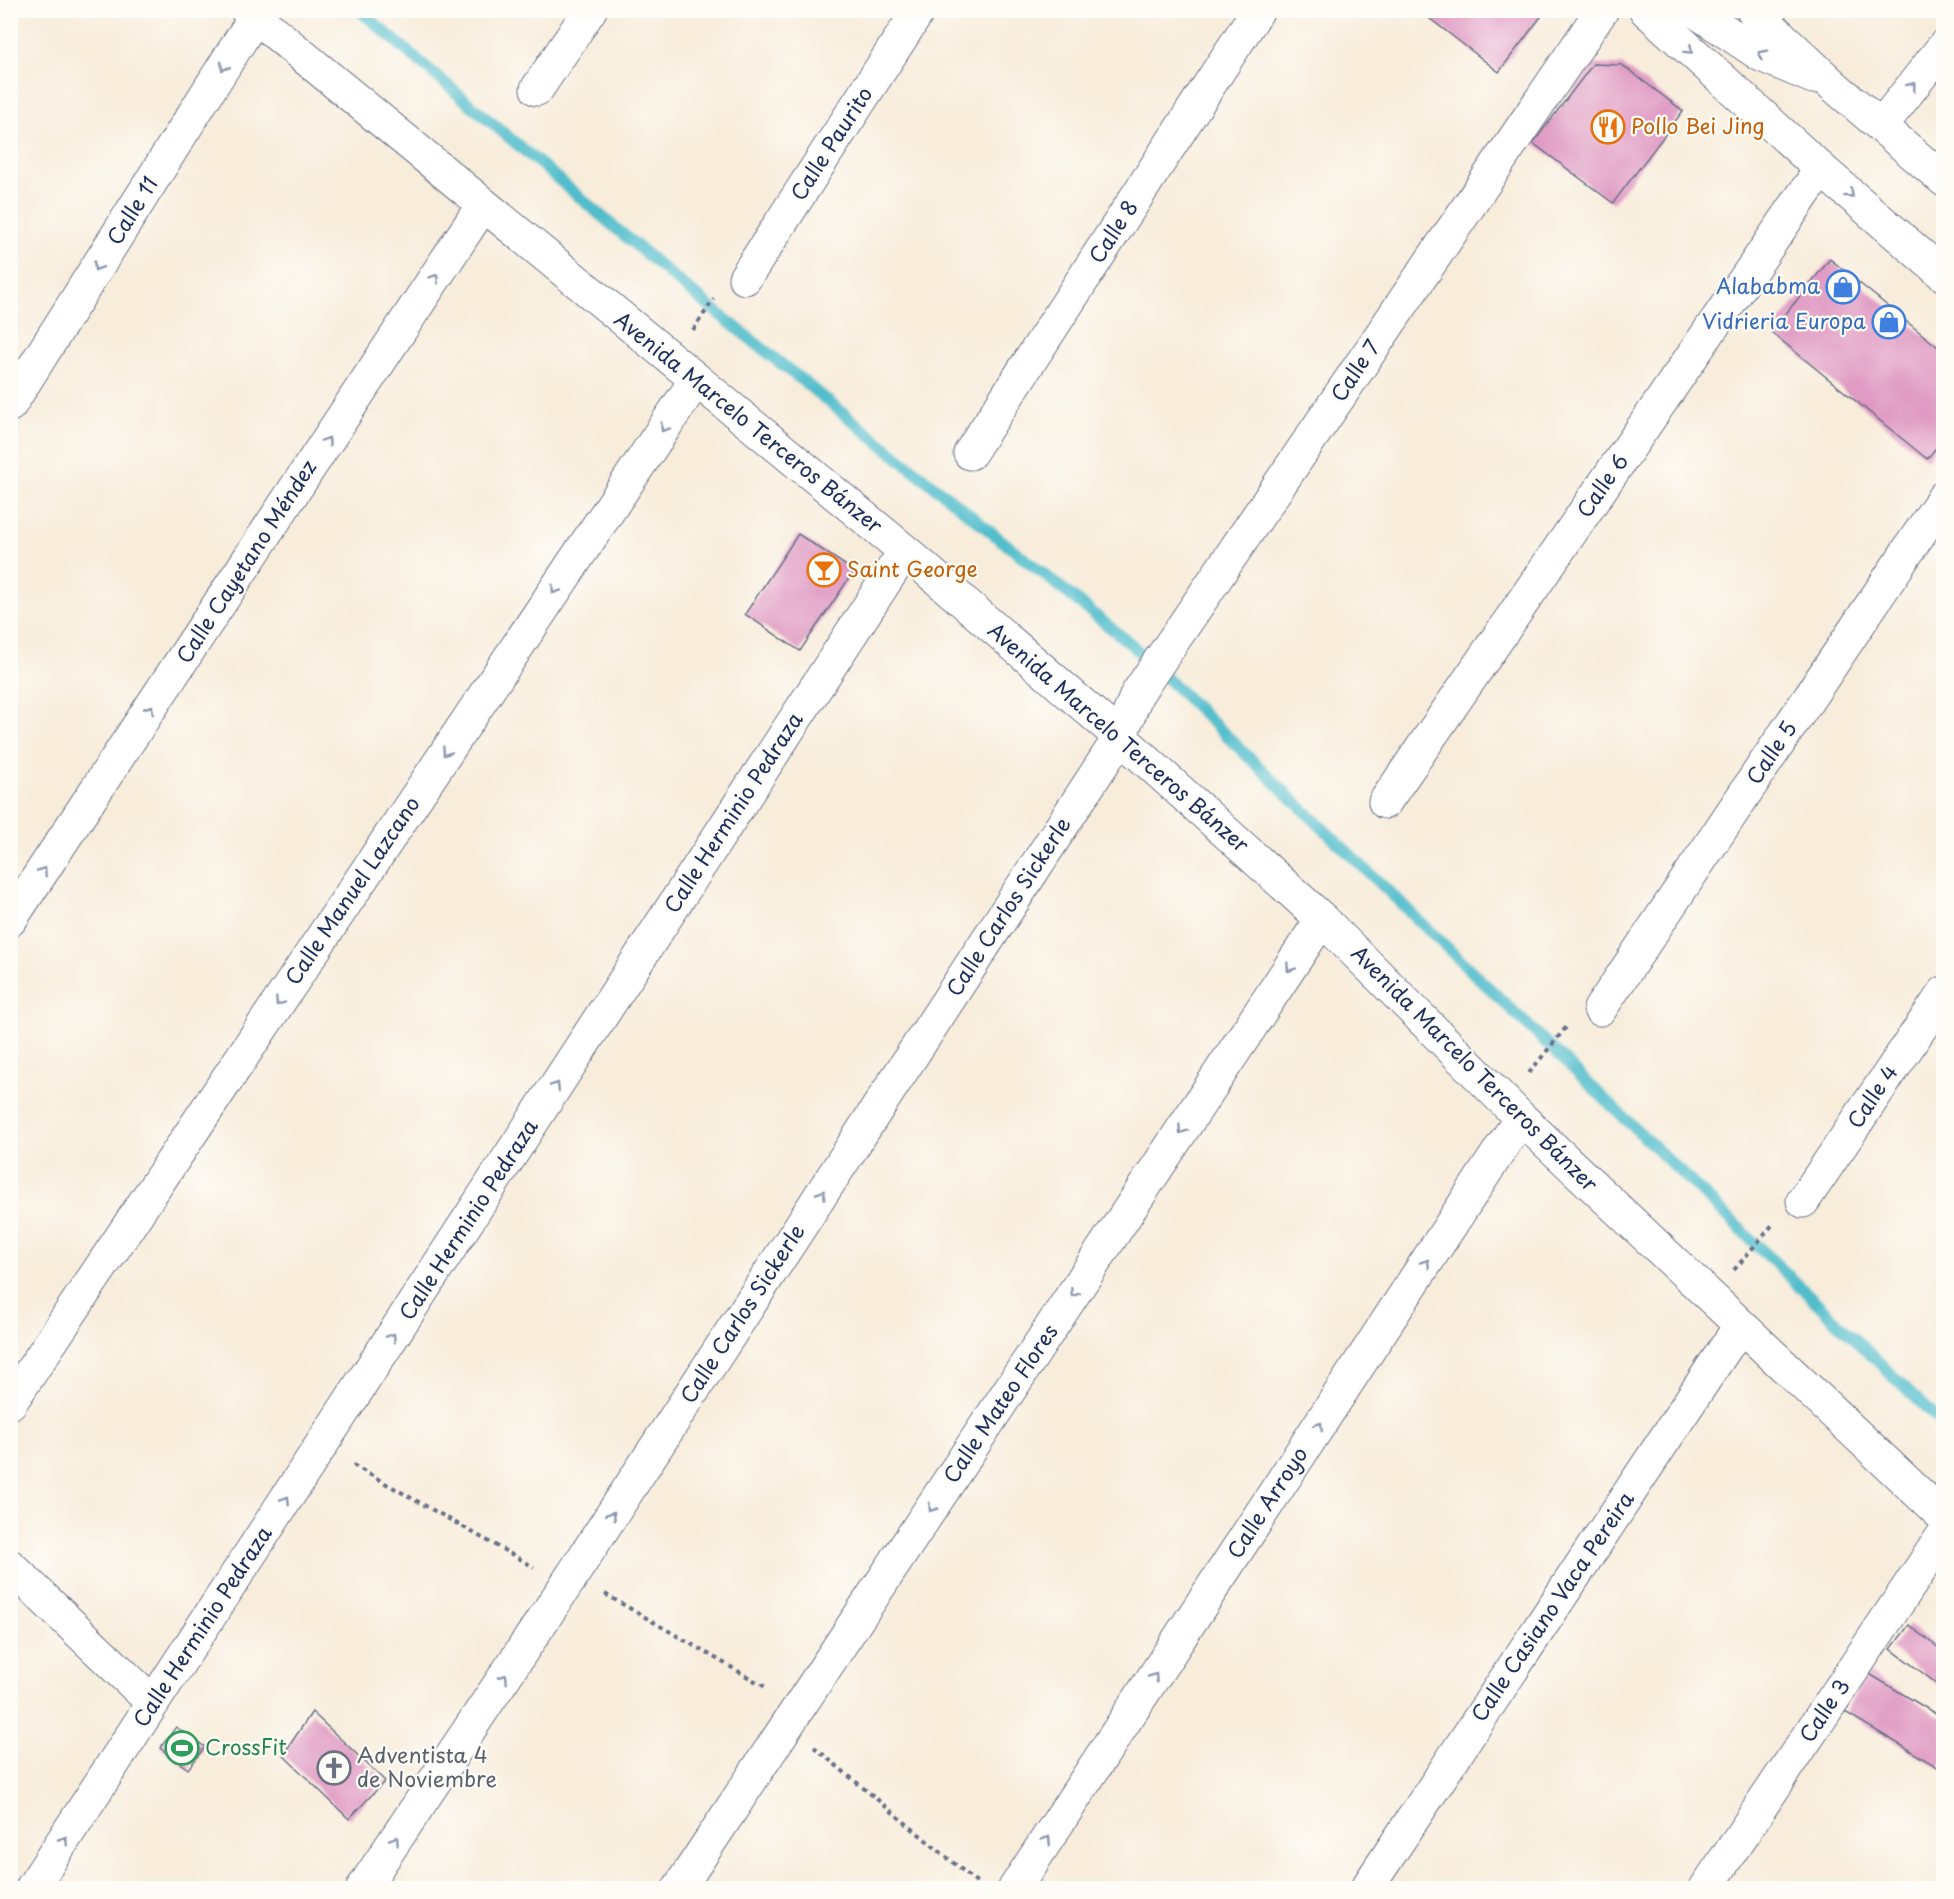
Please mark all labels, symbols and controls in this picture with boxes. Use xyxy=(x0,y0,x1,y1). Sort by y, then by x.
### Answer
one-way arrow xyxy=(1683,43,1693,54)
one-way arrow xyxy=(1757,50,1768,61)
one-way arrow xyxy=(220,60,231,71)
street label: Calle Paurito xyxy=(781,80,879,206)
one-way arrow xyxy=(1905,82,1916,93)
restaurant icon: Pollo Bei Jing xyxy=(1590,109,1626,145)
place label: Pollo Bei Jing xyxy=(1631,109,1765,141)
street label: Calle 11 xyxy=(98,170,165,250)
one-way arrow xyxy=(1843,187,1854,198)
street label: Calle 8 xyxy=(1080,193,1145,269)
one-way arrow xyxy=(93,261,105,271)
place label: Alababma xyxy=(1716,269,1820,301)
shop icon: Alababma xyxy=(1825,269,1861,305)
one-way arrow xyxy=(428,274,439,285)
street label: Avenida Marcelo Terceros Bánzer xyxy=(608,303,891,540)
place label: Vidrieria Europa xyxy=(1702,304,1866,336)
shop icon: Vidrieria Europa xyxy=(1871,304,1907,340)
street label: Calle 7 xyxy=(1322,332,1387,407)
one-way arrow xyxy=(660,422,671,433)
one-way arrow xyxy=(320,437,331,448)
street label: Calle 6 xyxy=(1568,446,1635,523)
street label: Calle Cayetano Méndez xyxy=(167,453,323,669)
bar icon: Saint George xyxy=(806,552,842,588)
place label: Saint George xyxy=(847,552,978,584)
one-way arrow xyxy=(551,584,562,595)
street label: Avenida Marcelo Terceros Bánzer xyxy=(982,614,1257,859)
one-way arrow xyxy=(143,704,154,715)
street label: Calle Herminio Pedraza xyxy=(655,704,810,919)
street label: Calle 5 xyxy=(1737,714,1803,790)
one-way arrow xyxy=(443,746,454,757)
street label: Calle Manuel Lazcano xyxy=(276,789,427,991)
street label: Calle Carlos Sickerle xyxy=(937,810,1077,1002)
one-way arrow xyxy=(36,867,47,878)
street label: Avenida Marcelo Terceros Bánzer xyxy=(1345,937,1606,1198)
one-way arrow xyxy=(1286,961,1297,972)
one-way arrow xyxy=(276,995,287,1006)
street label: Calle 4 xyxy=(1838,1058,1904,1134)
one-way arrow xyxy=(549,1082,560,1093)
street label: Calle Herminio Pedraza xyxy=(390,1111,545,1326)
one-way arrow xyxy=(1178,1124,1189,1135)
one-way arrow xyxy=(814,1190,826,1200)
street label: Calle Carlos Sickerle xyxy=(671,1217,811,1409)
one-way arrow xyxy=(1419,1259,1430,1270)
one-way arrow xyxy=(1070,1286,1081,1297)
street label: Calle Mateo Flores xyxy=(934,1317,1065,1489)
one-way arrow xyxy=(385,1333,396,1344)
one-way arrow xyxy=(1312,1422,1323,1433)
street label: Calle Arroyo xyxy=(1218,1440,1315,1564)
street label: Calle Casiano Vaca Pereira xyxy=(1462,1484,1641,1727)
one-way arrow xyxy=(278,1496,289,1507)
one-way arrow xyxy=(927,1502,939,1512)
one-way arrow xyxy=(604,1511,615,1522)
street label: Calle Herminio Pedraza xyxy=(124,1518,279,1733)
one-way arrow xyxy=(1147,1672,1158,1683)
street label: Calle 3 xyxy=(1790,1672,1856,1748)
one-way arrow xyxy=(497,1674,508,1685)
sports icon: CrossFit xyxy=(164,1730,200,1766)
place label: CrossFit xyxy=(205,1730,287,1762)
place label: Adventista 4 de Noviembre xyxy=(357,1738,497,1794)
church icon: Adventista 4 de Noviembre xyxy=(316,1750,352,1786)
one-way arrow xyxy=(57,1835,68,1846)
one-way arrow xyxy=(1040,1835,1051,1846)
one-way arrow xyxy=(388,1836,400,1846)

